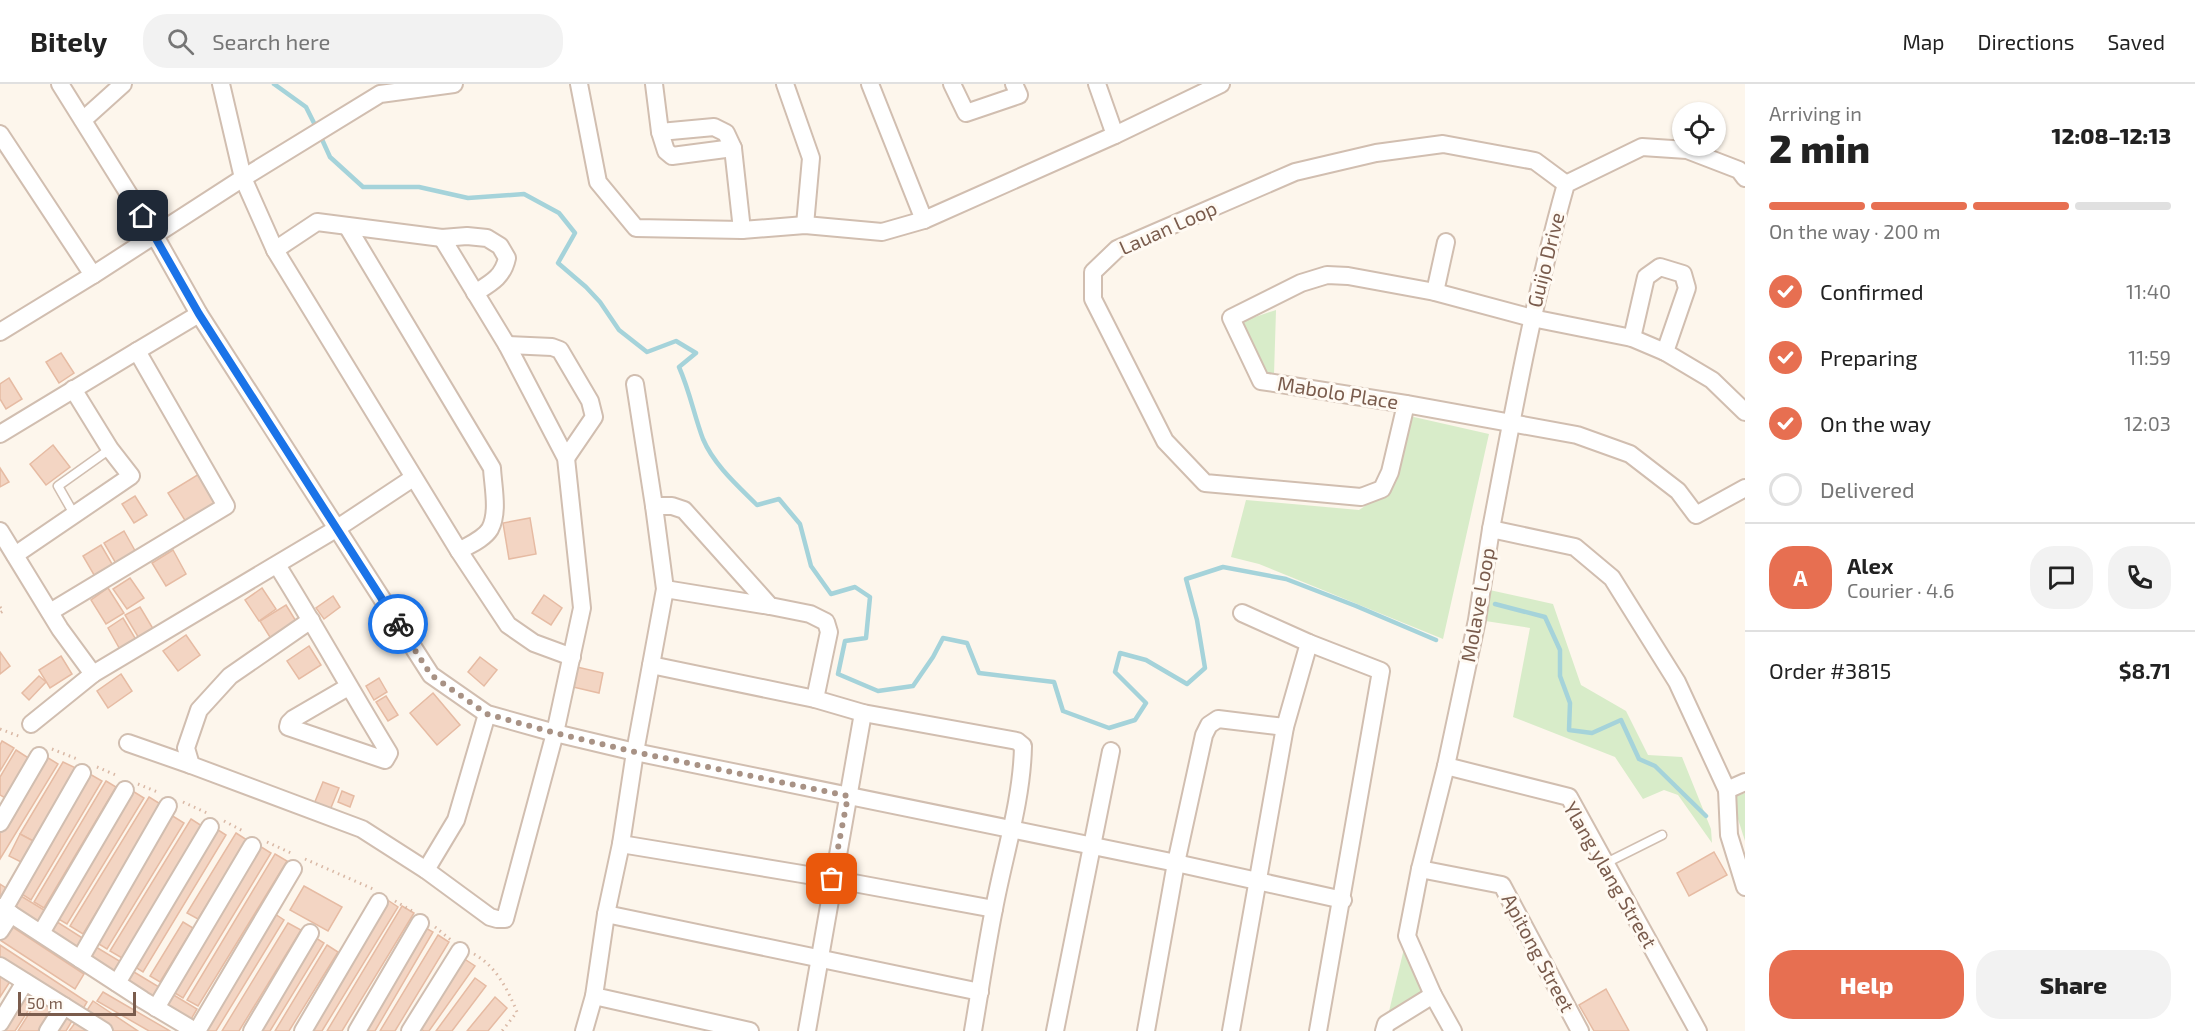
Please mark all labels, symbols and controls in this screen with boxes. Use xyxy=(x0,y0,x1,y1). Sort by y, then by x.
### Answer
search box xyxy=(143,14,563,68)
text: Bitely xyxy=(30,24,107,58)
icon: search xyxy=(164,25,197,58)
text: Search here xyxy=(212,28,330,54)
text: Map xyxy=(1902,29,1945,54)
text: Directions xyxy=(1978,29,2074,54)
text: Saved xyxy=(2107,29,2165,54)
text: Arriving in xyxy=(1769,101,1862,125)
map controls xyxy=(1672,102,1726,156)
button: locate xyxy=(1672,102,1726,156)
text: 12:08–12:13 xyxy=(2051,122,2171,148)
text: 2 min xyxy=(1769,124,1870,171)
pin xyxy=(117,190,168,241)
street label: Lauan Loop xyxy=(1115,195,1220,259)
icon: home xyxy=(126,199,159,232)
street label: Guijo Drive xyxy=(1522,210,1568,310)
text: On the way · 200 m xyxy=(1769,219,1941,243)
icon: check xyxy=(1769,275,1802,308)
text: Confirmed xyxy=(1820,278,1924,304)
text: 11:40 xyxy=(2126,279,2171,303)
icon: check xyxy=(1769,341,1802,374)
text: Preparing xyxy=(1820,344,1918,370)
text: 11:59 xyxy=(2128,345,2171,369)
street label: Mabolo Place xyxy=(1276,371,1400,413)
icon: check xyxy=(1769,407,1802,440)
text: On the way xyxy=(1820,410,1931,436)
text: 12:03 xyxy=(2124,411,2171,435)
text: Delivered xyxy=(1820,476,1915,502)
street label: Molave Loop xyxy=(1455,546,1499,664)
button: chat xyxy=(2030,546,2093,609)
button: phone xyxy=(2108,546,2171,609)
text: Alex xyxy=(1847,552,1893,578)
text: A xyxy=(1793,564,1808,590)
text: Courier · 4.6 xyxy=(1847,578,1954,602)
courier xyxy=(368,594,428,654)
icon: bike xyxy=(382,608,415,641)
text: Order #3815 xyxy=(1769,657,1891,683)
text: $8.71 xyxy=(2119,657,2171,683)
street label: Ylang ylang Street xyxy=(1559,797,1663,952)
pin xyxy=(806,853,857,904)
icon: bag xyxy=(815,862,848,895)
street label: Apitong Street xyxy=(1498,889,1580,1016)
button: Help xyxy=(1769,950,1964,1019)
button: Share xyxy=(1976,950,2171,1019)
scale bar xyxy=(18,989,136,1016)
text: 50 m xyxy=(27,993,63,1012)

